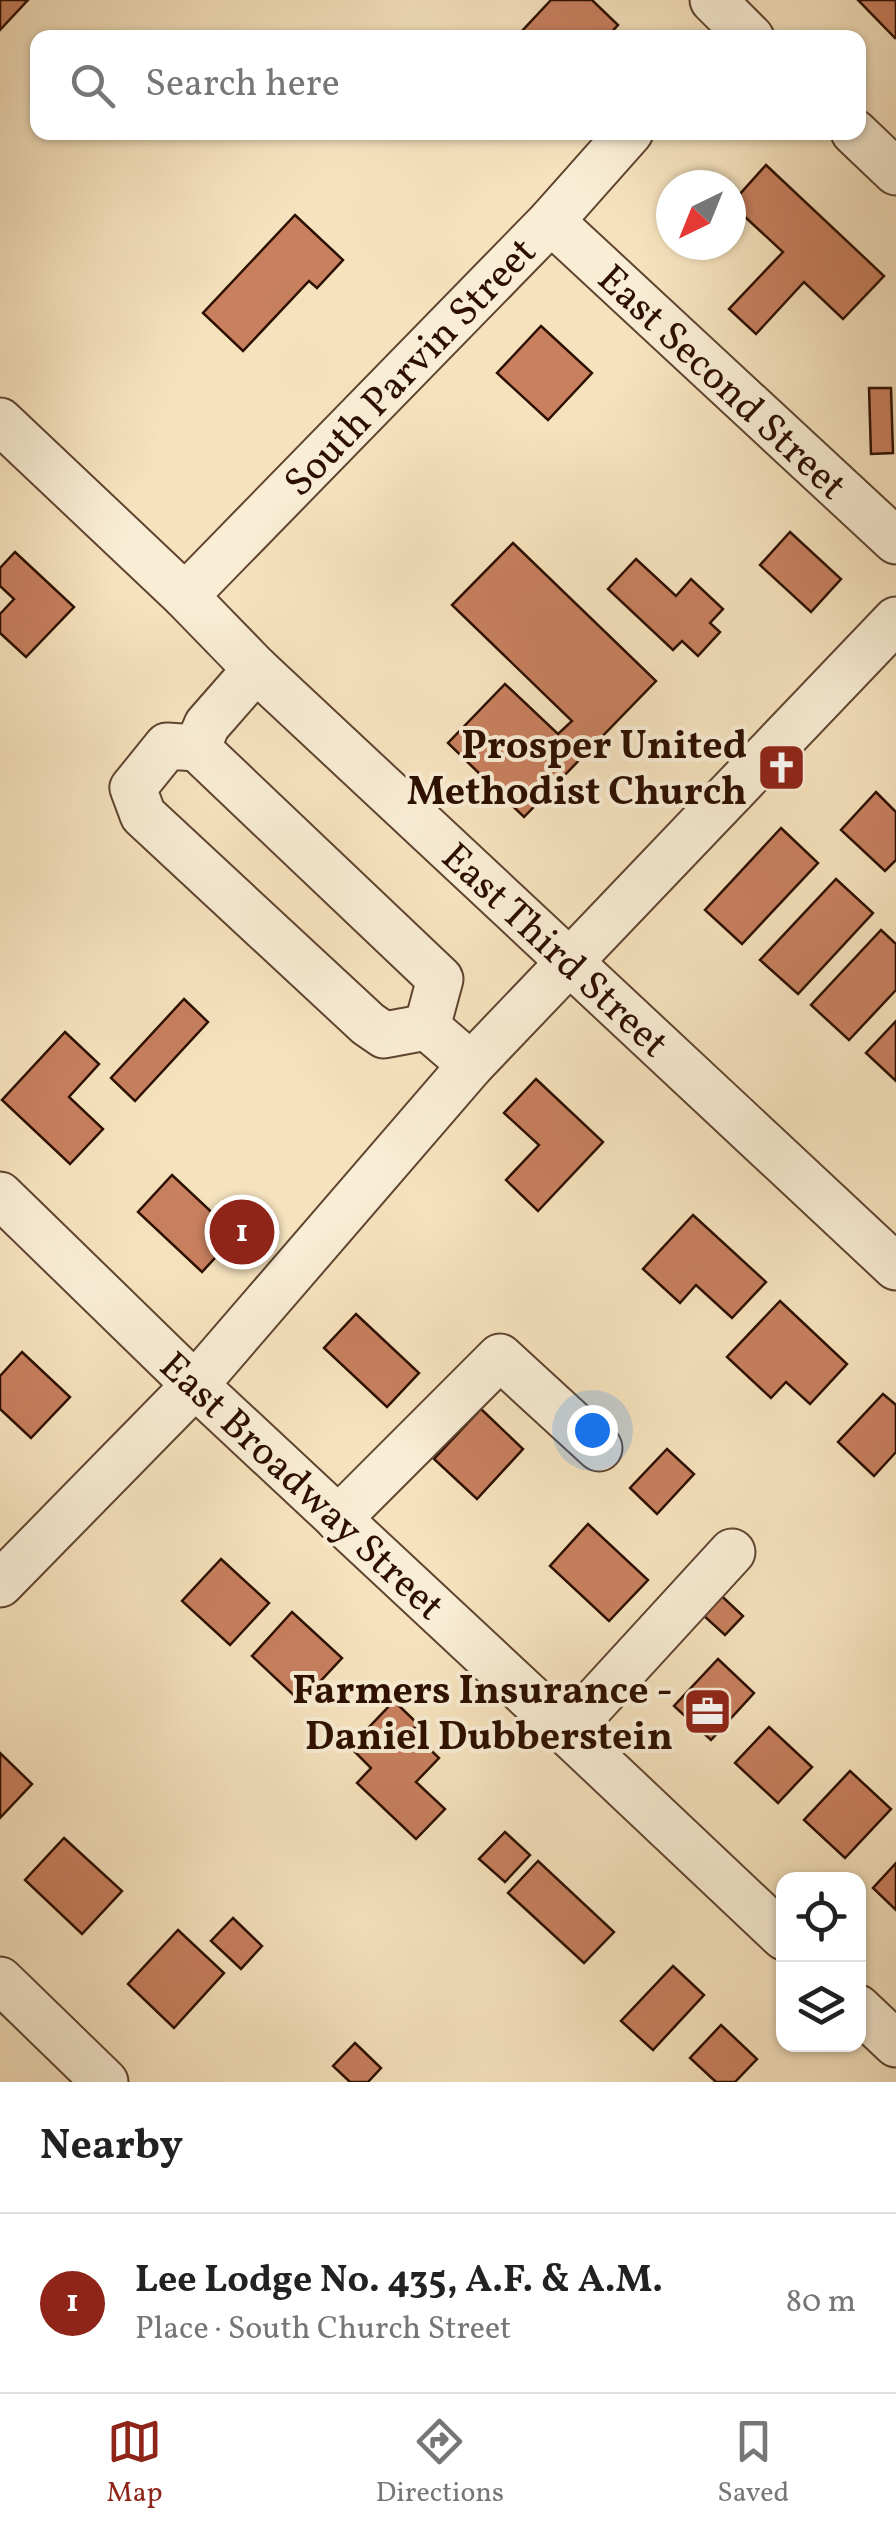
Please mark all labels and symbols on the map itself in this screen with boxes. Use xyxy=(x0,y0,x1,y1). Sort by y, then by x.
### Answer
north arrow xyxy=(656,170,746,260)
street label: South Parvin Street xyxy=(273,226,551,511)
street label: East Second Street xyxy=(583,253,857,514)
place label: Prosper United Methodist Church xyxy=(407,720,747,822)
church icon: Prosper United Methodist Church xyxy=(756,741,808,793)
street label: East Third Street xyxy=(427,832,679,1072)
pin: 1 xyxy=(210,1194,274,1270)
street label: East Broadway Street xyxy=(145,1341,455,1635)
your location xyxy=(567,1405,618,1456)
place label: Farmers Insurance - Daniel Dubberstein xyxy=(292,1665,673,1767)
office icon: Farmers Insurance - Daniel Dubberstein xyxy=(682,1686,734,1738)

